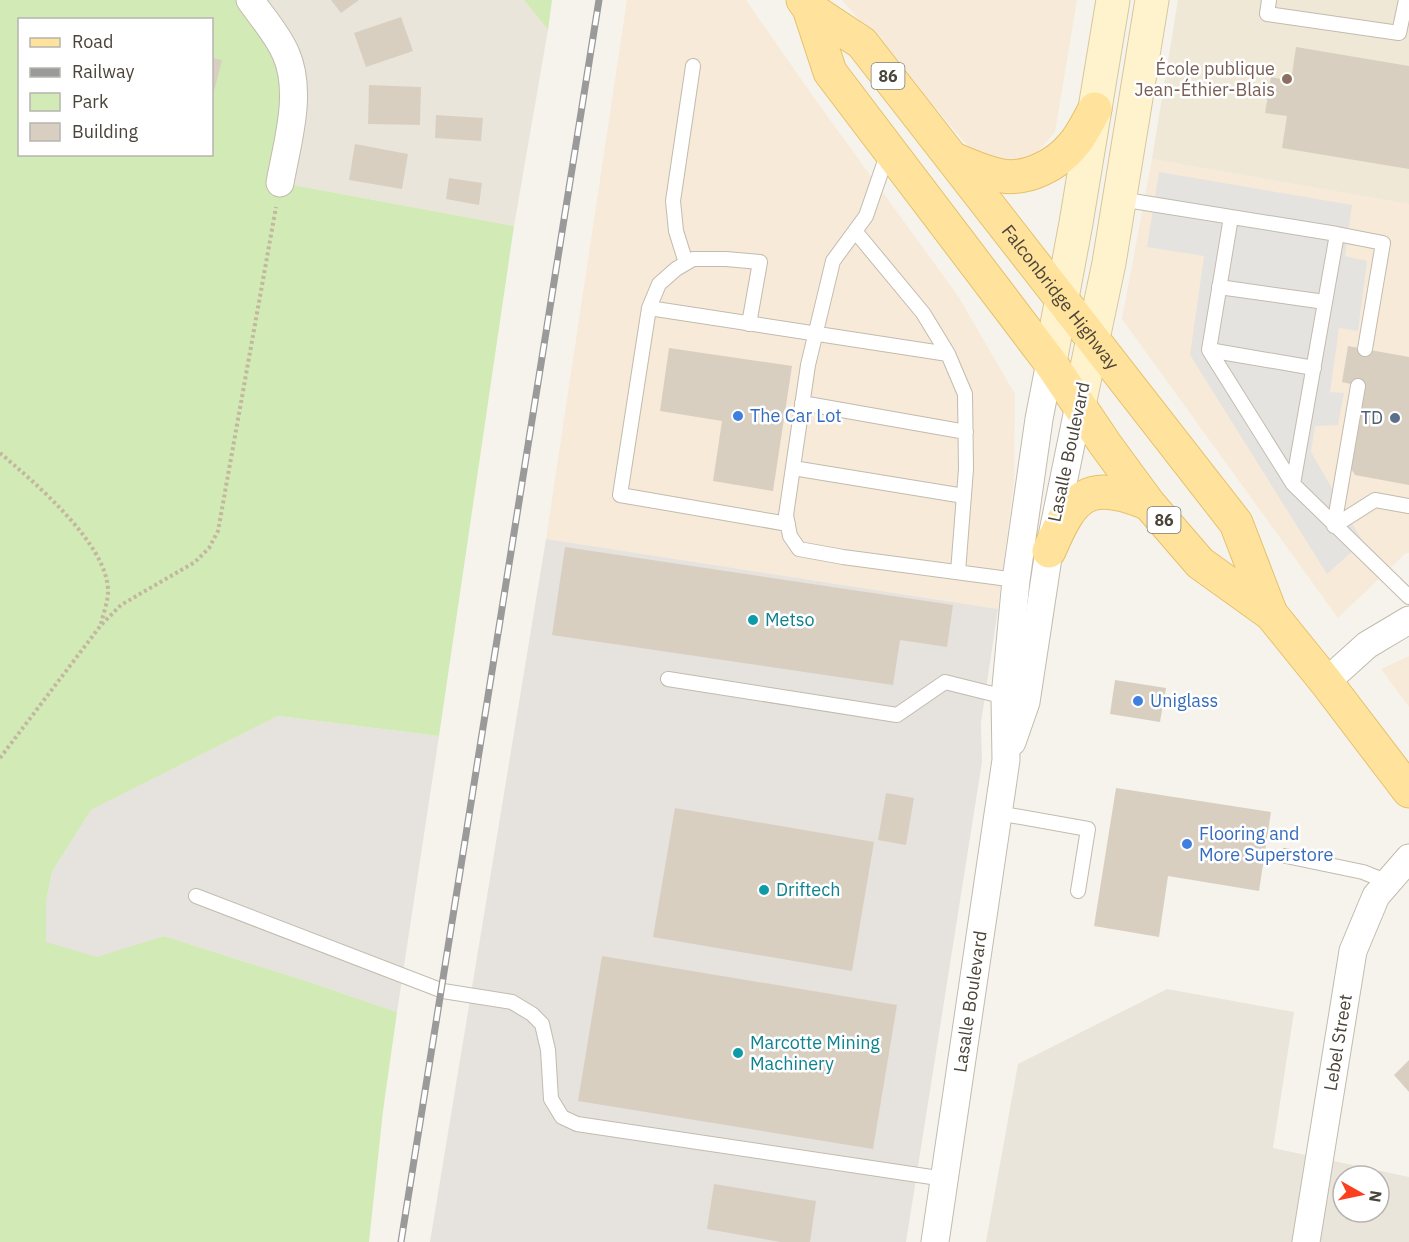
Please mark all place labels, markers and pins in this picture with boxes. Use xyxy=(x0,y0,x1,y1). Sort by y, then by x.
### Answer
place label: École publique Jean-Éthier-Blais xyxy=(1135,57,1275,101)
marker: École publique Jean-Éthier-Blais xyxy=(1280,72,1294,86)
place label: The Car Lot xyxy=(750,404,842,427)
place label: TD xyxy=(1361,406,1383,429)
marker: The Car Lot xyxy=(731,409,745,423)
marker: TD xyxy=(1388,411,1402,425)
place label: Metso xyxy=(765,608,815,631)
marker: Metso xyxy=(746,613,760,627)
place label: Uniglass xyxy=(1150,689,1218,712)
marker: Uniglass xyxy=(1131,694,1145,708)
place label: Flooring and More Superstore xyxy=(1199,822,1333,866)
marker: Flooring and More Superstore xyxy=(1180,837,1194,851)
place label: Driftech xyxy=(776,878,840,901)
marker: Driftech xyxy=(757,883,771,897)
place label: Marcotte Mining Machinery xyxy=(750,1031,880,1075)
marker: Marcotte Mining Machinery xyxy=(731,1046,745,1060)

